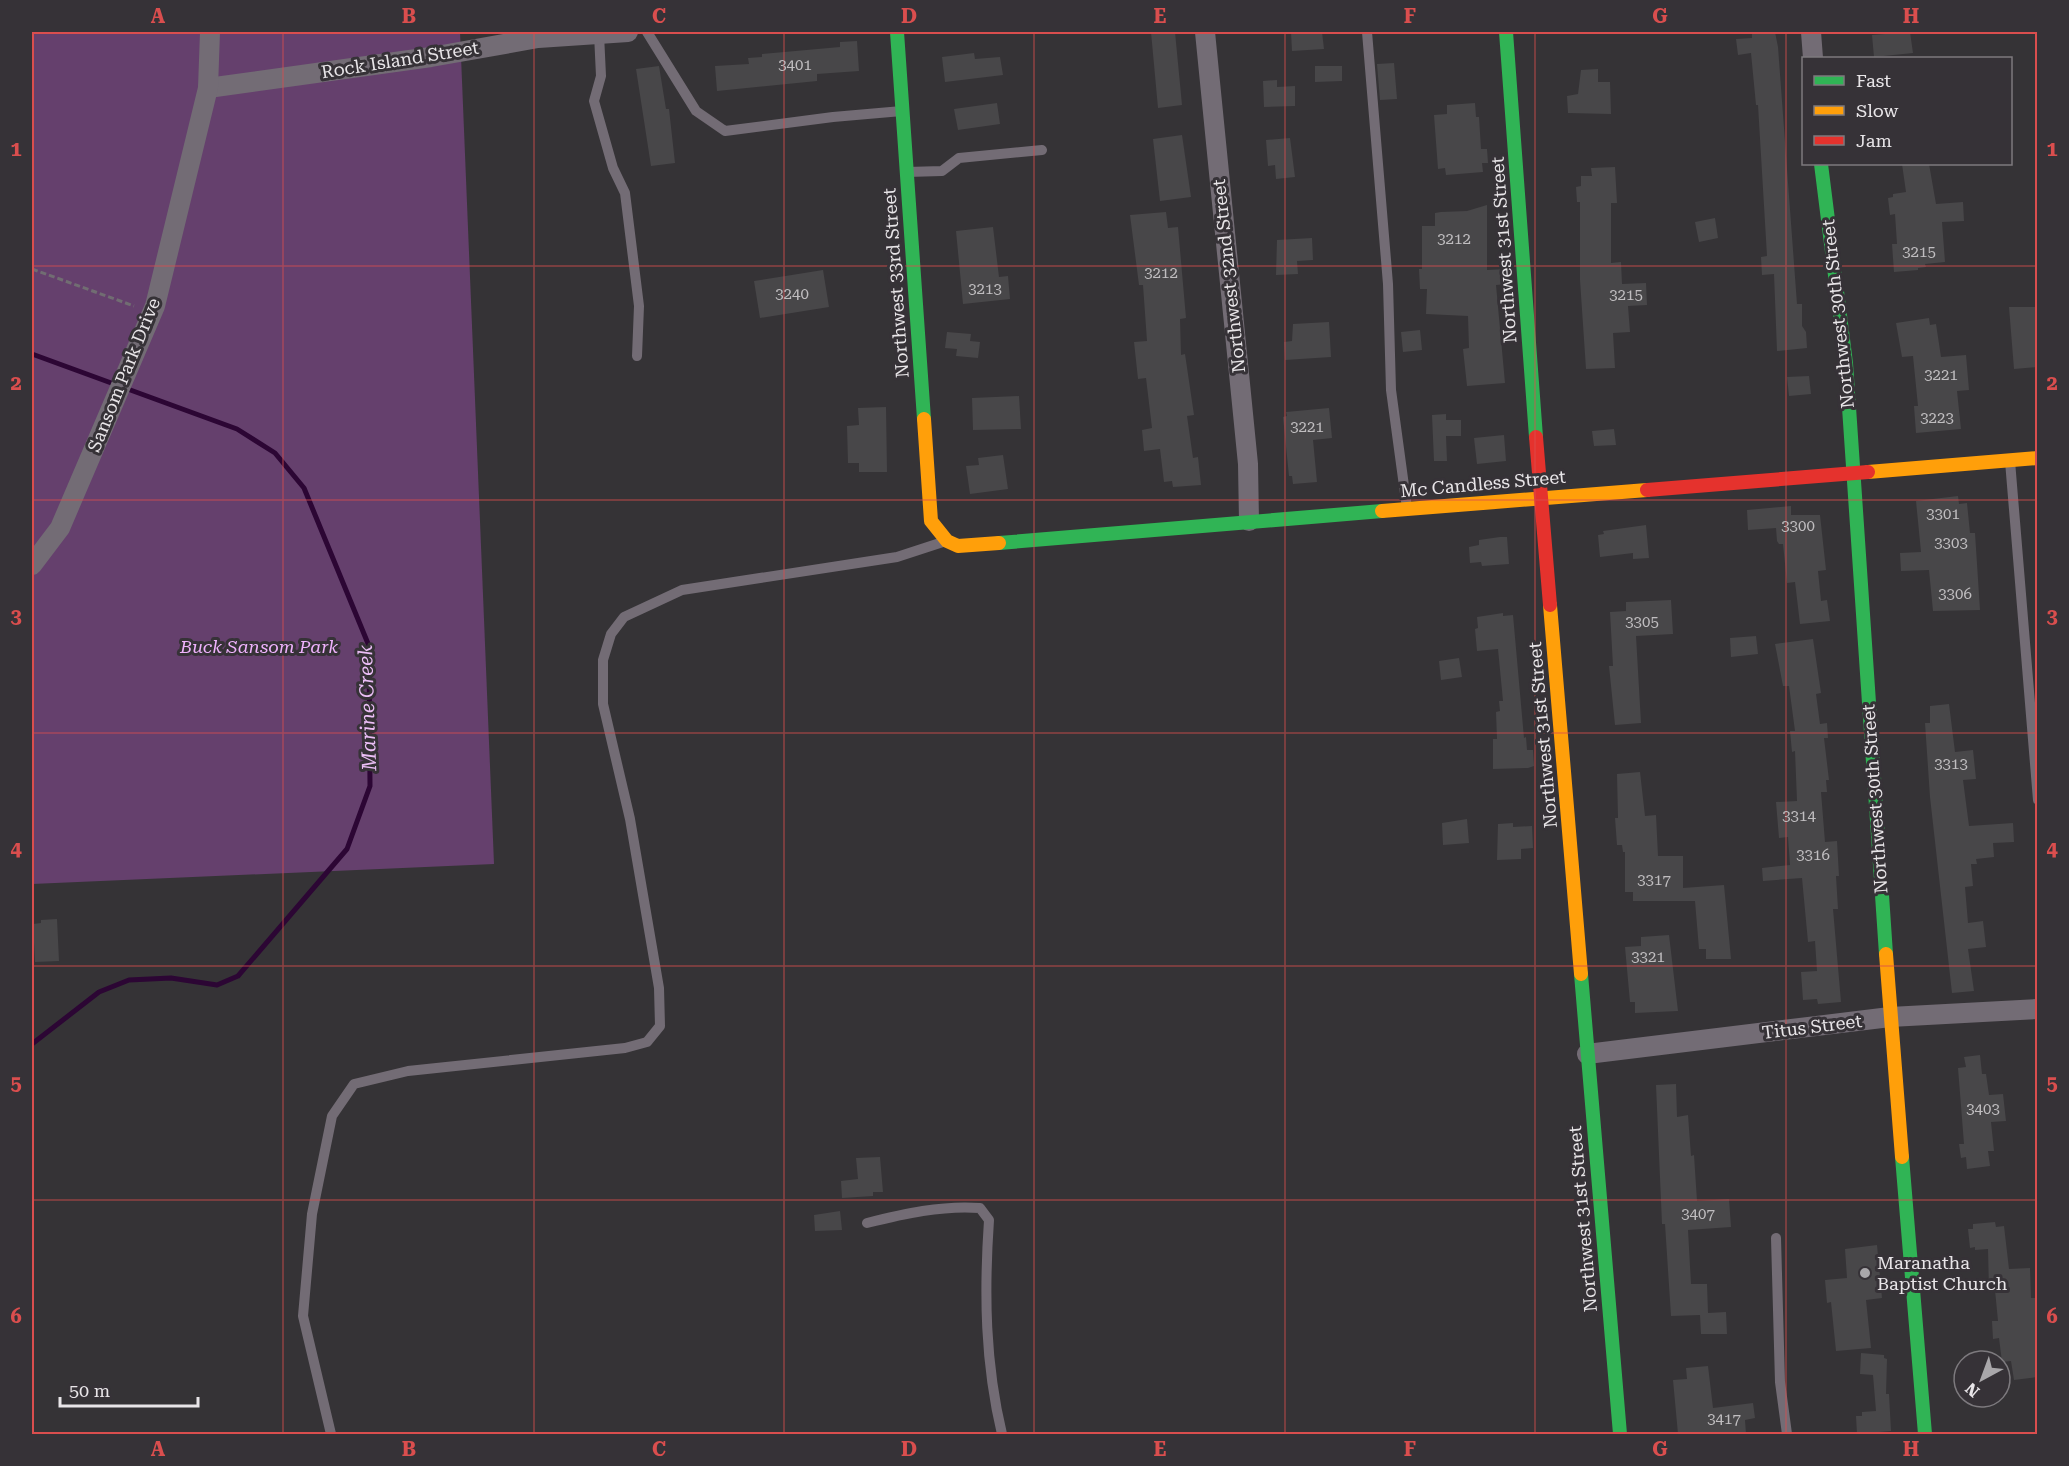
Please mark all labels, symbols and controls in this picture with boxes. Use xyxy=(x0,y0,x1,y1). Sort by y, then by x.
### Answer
text: A xyxy=(151,4,166,28)
text: B xyxy=(402,4,416,28)
text: C xyxy=(652,4,666,28)
text: D xyxy=(901,4,917,28)
text: E xyxy=(1154,4,1167,28)
text: F xyxy=(1404,4,1416,28)
text: G xyxy=(1652,4,1668,28)
text: H xyxy=(1903,4,1919,28)
street label: Rock Island Street xyxy=(320,37,480,82)
house number: 3401 xyxy=(778,56,812,74)
legend xyxy=(1802,57,2012,165)
text: Fast xyxy=(1856,70,1891,91)
text: Slow xyxy=(1856,100,1898,121)
text: Jam xyxy=(1856,130,1892,151)
text: 1 xyxy=(10,137,22,161)
text: 1 xyxy=(2046,137,2058,161)
street label: Northwest 31st Street xyxy=(1486,156,1520,344)
street label: Northwest 32nd Street xyxy=(1208,178,1249,374)
street label: Northwest 33rd Street xyxy=(878,187,913,379)
street label: Northwest 30th Street xyxy=(1817,218,1858,410)
house number: 3212 xyxy=(1437,230,1471,248)
house number: 3215 xyxy=(1902,243,1936,261)
house number: 3212 xyxy=(1144,264,1178,282)
house number: 3213 xyxy=(968,280,1002,298)
house number: 3240 xyxy=(775,285,809,303)
house number: 3215 xyxy=(1609,286,1643,304)
street label: Sansom Park Drive xyxy=(83,295,164,455)
house number: 3221 xyxy=(1924,366,1958,384)
text: 2 xyxy=(10,371,22,395)
text: 2 xyxy=(2046,371,2058,395)
house number: 3223 xyxy=(1920,409,1954,427)
house number: 3221 xyxy=(1290,418,1324,436)
street label: Mc Candless Street xyxy=(1399,466,1567,501)
house number: 3301 xyxy=(1926,505,1960,523)
house number: 3300 xyxy=(1781,517,1815,535)
house number: 3303 xyxy=(1934,534,1968,552)
house number: 3306 xyxy=(1938,585,1972,603)
text: 3 xyxy=(10,604,22,628)
text: 3 xyxy=(2046,604,2058,628)
house number: 3305 xyxy=(1625,613,1659,631)
park label: Buck Sansom Park xyxy=(179,636,338,657)
street label: Northwest 31st Street xyxy=(1524,641,1561,829)
water label: Marine Creek xyxy=(353,644,381,772)
street label: Northwest 30th Street xyxy=(1857,703,1892,895)
house number: 3313 xyxy=(1934,755,1968,773)
house number: 3314 xyxy=(1782,807,1816,825)
text: 4 xyxy=(10,837,22,861)
text: 4 xyxy=(2046,837,2058,861)
house number: 3316 xyxy=(1796,846,1830,864)
house number: 3317 xyxy=(1637,871,1671,889)
house number: 3321 xyxy=(1631,948,1665,966)
street label: Titus Street xyxy=(1761,1010,1863,1043)
text: 5 xyxy=(10,1071,22,1095)
text: 5 xyxy=(2046,1071,2058,1095)
house number: 3403 xyxy=(1966,1100,2000,1118)
street label: Northwest 31st Street xyxy=(1564,1125,1601,1313)
house number: 3407 xyxy=(1681,1205,1715,1223)
place label: Maranatha Baptist Church xyxy=(1877,1252,2008,1294)
marker: Maranatha Baptist Church xyxy=(1858,1266,1872,1280)
text: 6 xyxy=(10,1304,22,1328)
text: 6 xyxy=(2046,1304,2058,1328)
north arrow xyxy=(1952,1349,2012,1409)
scale bar xyxy=(60,1370,198,1408)
text: N xyxy=(1962,1379,1983,1401)
text: 50 m xyxy=(69,1380,110,1401)
house number: 3417 xyxy=(1707,1410,1741,1428)
text: A xyxy=(151,1437,166,1461)
text: B xyxy=(402,1437,416,1461)
text: C xyxy=(652,1437,666,1461)
text: D xyxy=(901,1437,917,1461)
text: E xyxy=(1154,1437,1167,1461)
text: F xyxy=(1404,1437,1416,1461)
text: G xyxy=(1652,1437,1668,1461)
text: H xyxy=(1903,1437,1919,1461)

